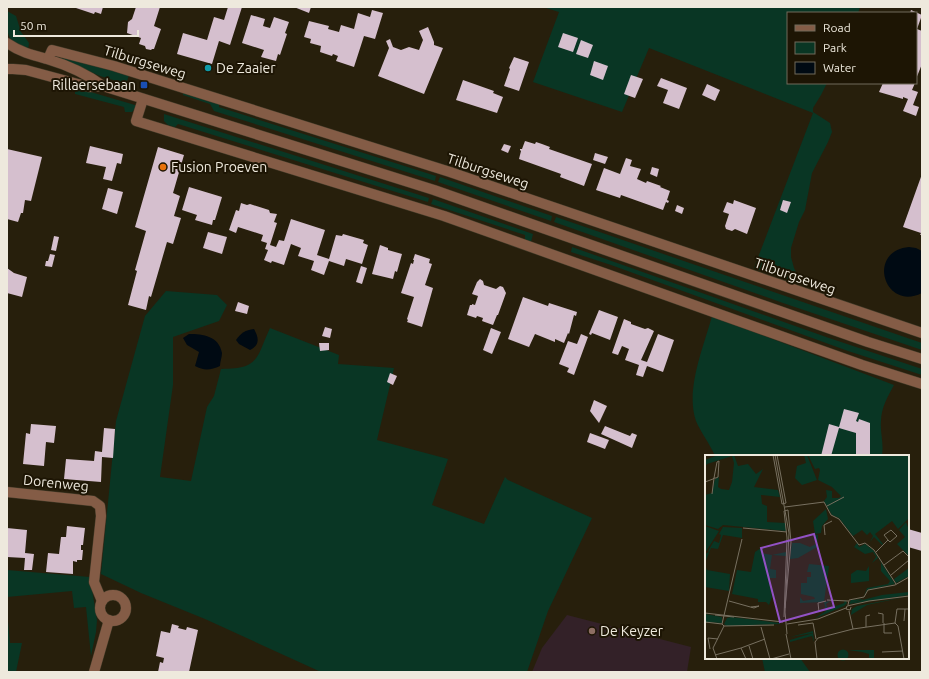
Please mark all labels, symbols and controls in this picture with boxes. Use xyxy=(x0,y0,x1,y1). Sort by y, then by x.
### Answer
scale bar xyxy=(14,12,138,38)
legend xyxy=(787,12,917,84)
text: 50 m xyxy=(20,19,47,32)
text: Road xyxy=(823,21,851,34)
text: Park xyxy=(823,41,847,54)
street label: Tilburgseweg xyxy=(102,42,188,82)
place label: De Zaaier xyxy=(216,60,276,76)
text: Water xyxy=(823,61,856,74)
marker: De Zaaier xyxy=(203,63,213,73)
place label: Rillaersebaan xyxy=(52,77,136,93)
marker: Rillaersebaan xyxy=(139,80,149,90)
street label: Tilburgseweg xyxy=(445,150,531,192)
place label: Fusion Proeven xyxy=(171,159,267,175)
marker: Fusion Proeven xyxy=(158,162,168,172)
street label: Tilburgseweg xyxy=(752,255,838,297)
inset map xyxy=(705,455,909,659)
street label: Dorenweg xyxy=(22,472,90,494)
place label: De Keyzer xyxy=(600,623,664,639)
marker: De Keyzer xyxy=(587,626,597,636)

